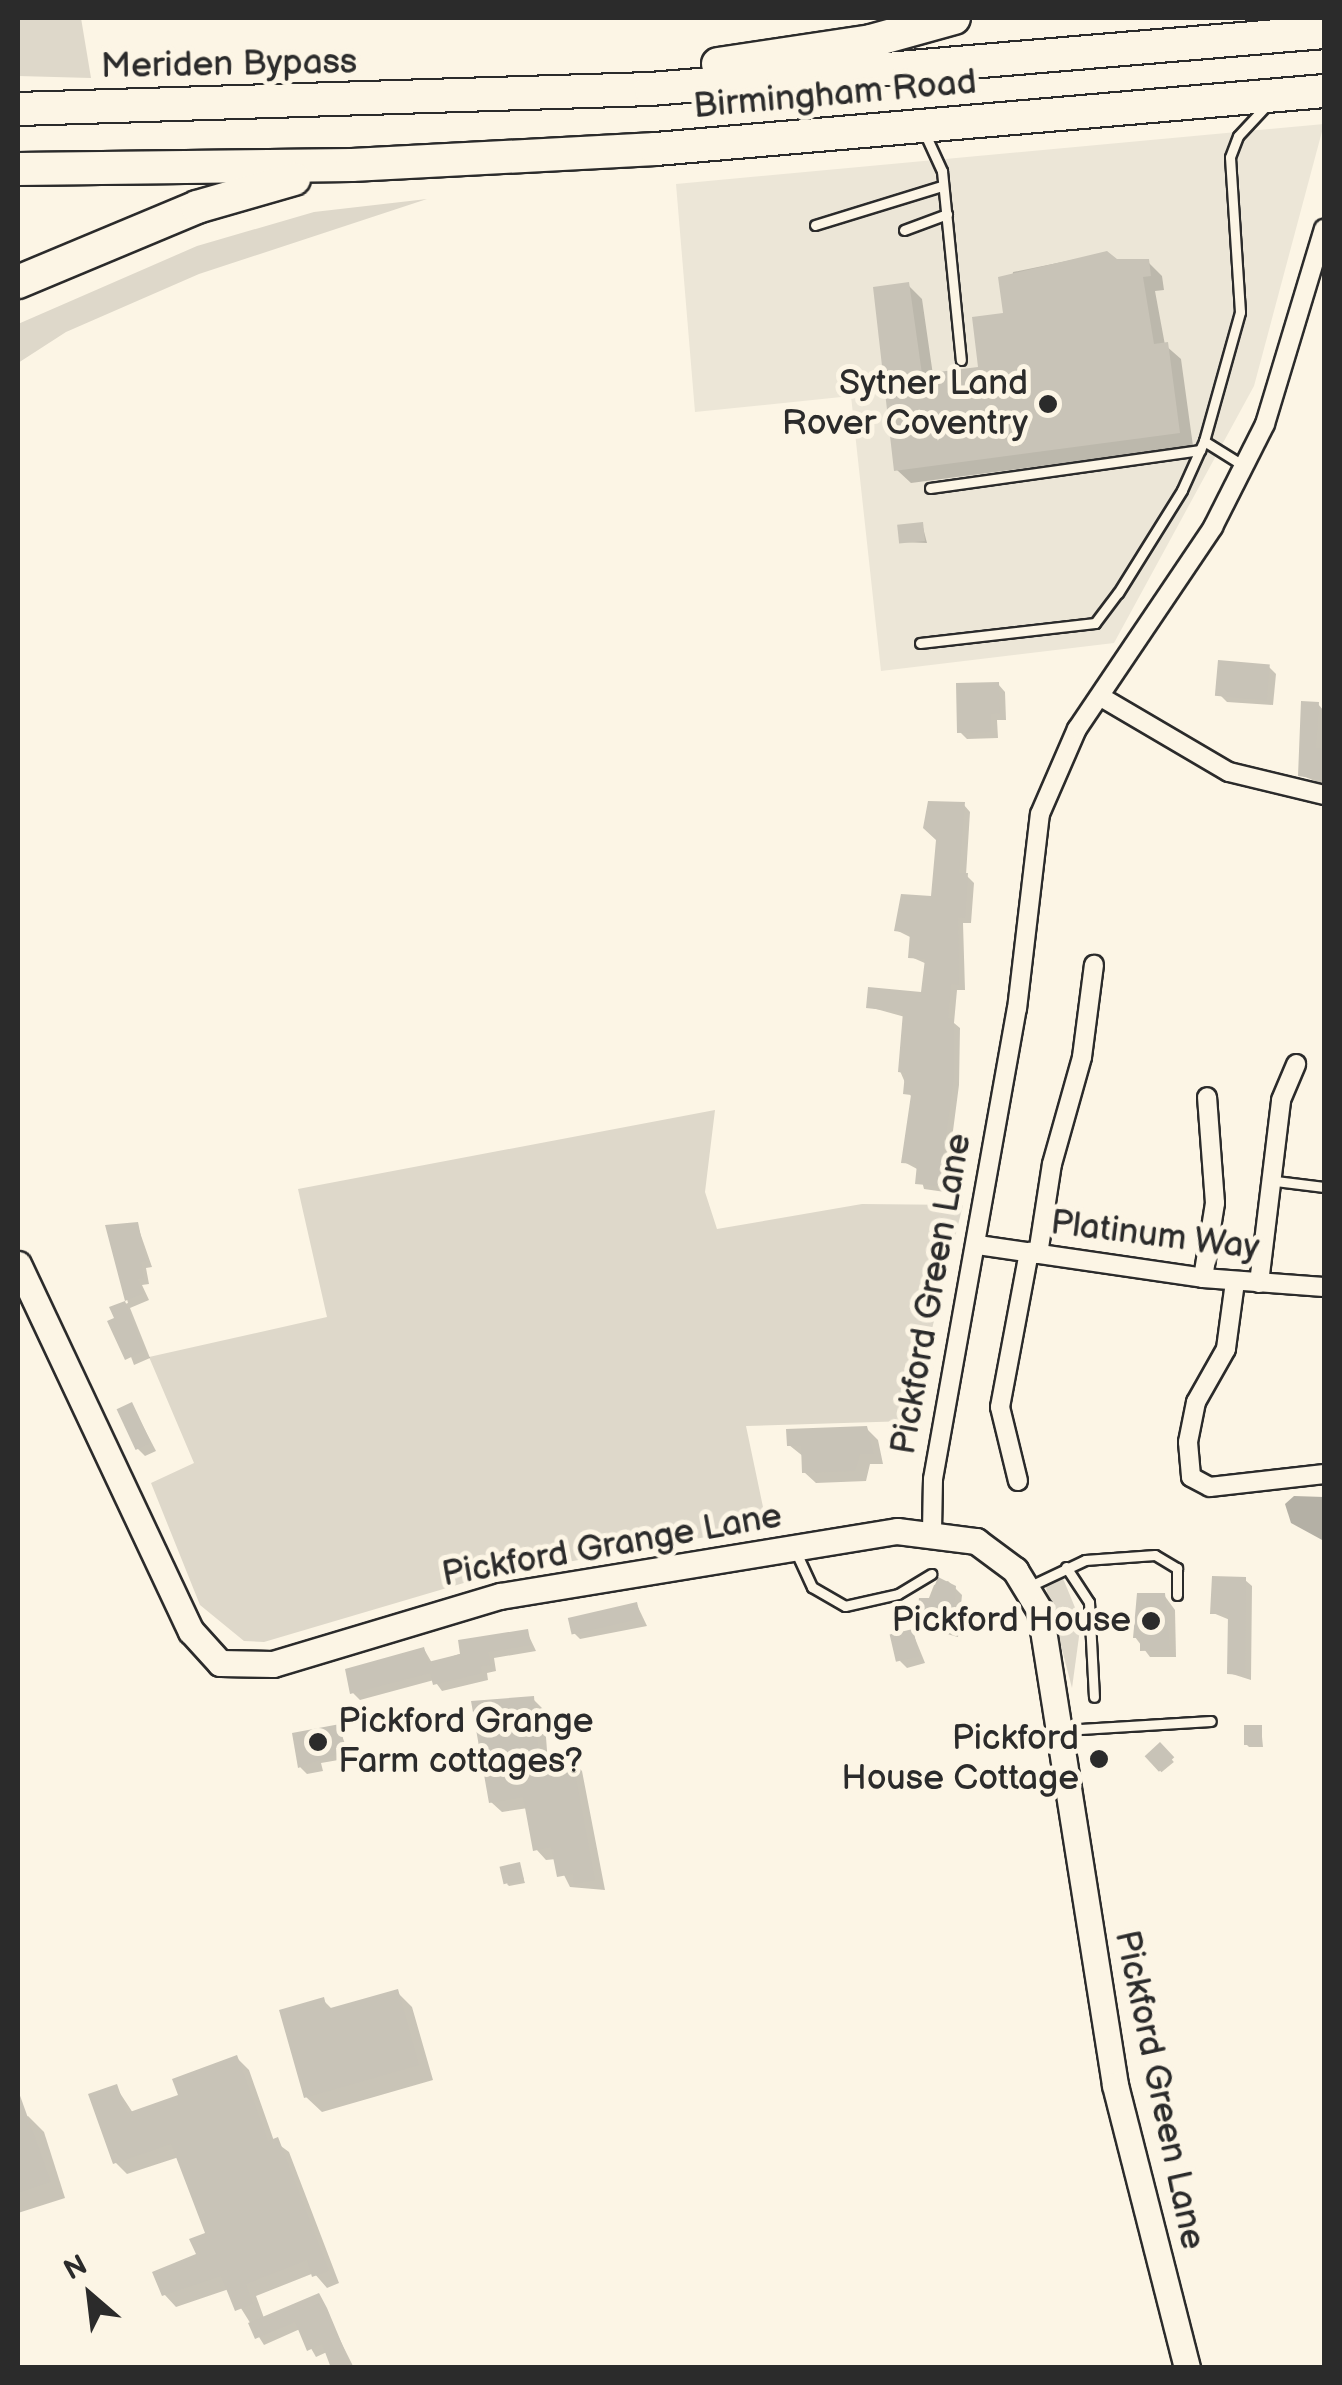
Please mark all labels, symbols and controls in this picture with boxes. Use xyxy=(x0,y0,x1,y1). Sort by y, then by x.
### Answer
street label: Meriden Bypass xyxy=(100,42,358,88)
street label: Birmingham Road xyxy=(692,62,978,128)
place label: Sytner Land Rover Coventry xyxy=(782,363,1028,445)
marker: Sytner Land Rover Coventry xyxy=(1037,393,1059,415)
street label: Pickford Green Lane xyxy=(883,1130,981,1458)
street label: Platinum Way xyxy=(1048,1202,1262,1270)
street label: Pickford Grange Lane xyxy=(439,1495,785,1597)
place label: Pickford House xyxy=(892,1600,1131,1642)
marker: Pickford House xyxy=(1140,1610,1162,1632)
place label: Pickford Grange Farm cottages? xyxy=(338,1701,594,1783)
place label: Pickford House Cottage xyxy=(841,1718,1079,1800)
marker: Pickford Grange Farm cottages? xyxy=(307,1731,329,1753)
marker: Pickford House Cottage xyxy=(1088,1748,1110,1770)
street label: Pickford Green Lane xyxy=(1105,1927,1213,2253)
north arrow xyxy=(40,2245,140,2345)
text: N xyxy=(59,2249,93,2288)

